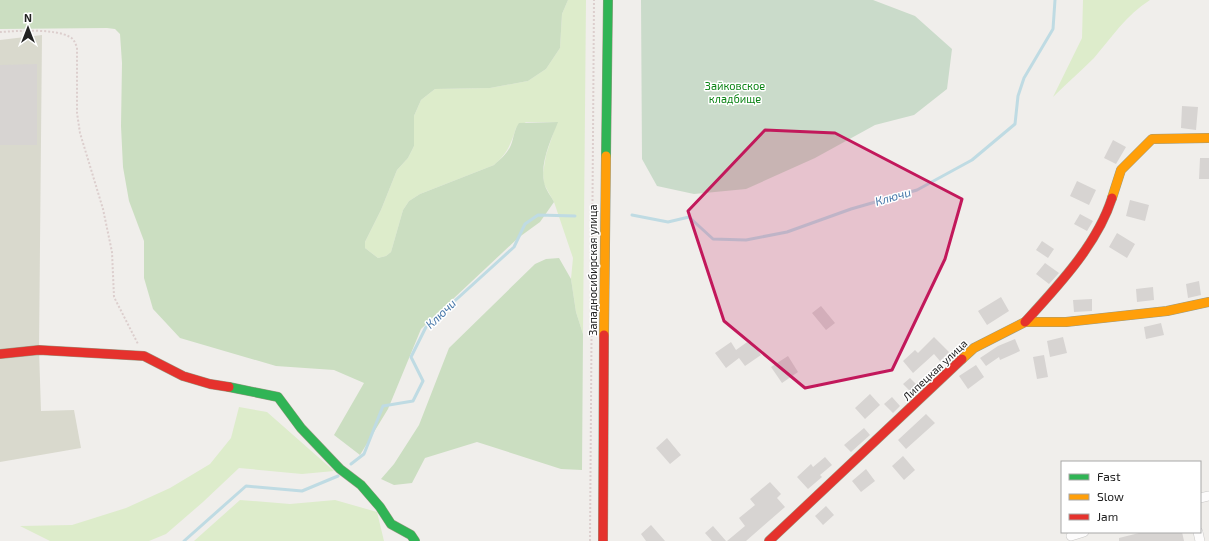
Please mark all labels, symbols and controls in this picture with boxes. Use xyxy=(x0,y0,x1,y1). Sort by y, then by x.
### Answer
north arrow xyxy=(8,8,48,48)
text: N xyxy=(24,11,32,24)
park label: Зайковское кладбище xyxy=(705,79,765,105)
water label: Ключи xyxy=(873,184,912,208)
street label: Западносибирская улица xyxy=(586,204,600,336)
water label: Ключи xyxy=(422,295,458,331)
street label: Липецкая улица xyxy=(900,336,970,404)
legend xyxy=(1061,461,1201,533)
text: Fast xyxy=(1097,469,1121,483)
text: Slow xyxy=(1097,489,1124,503)
text: Jam xyxy=(1097,509,1118,523)

